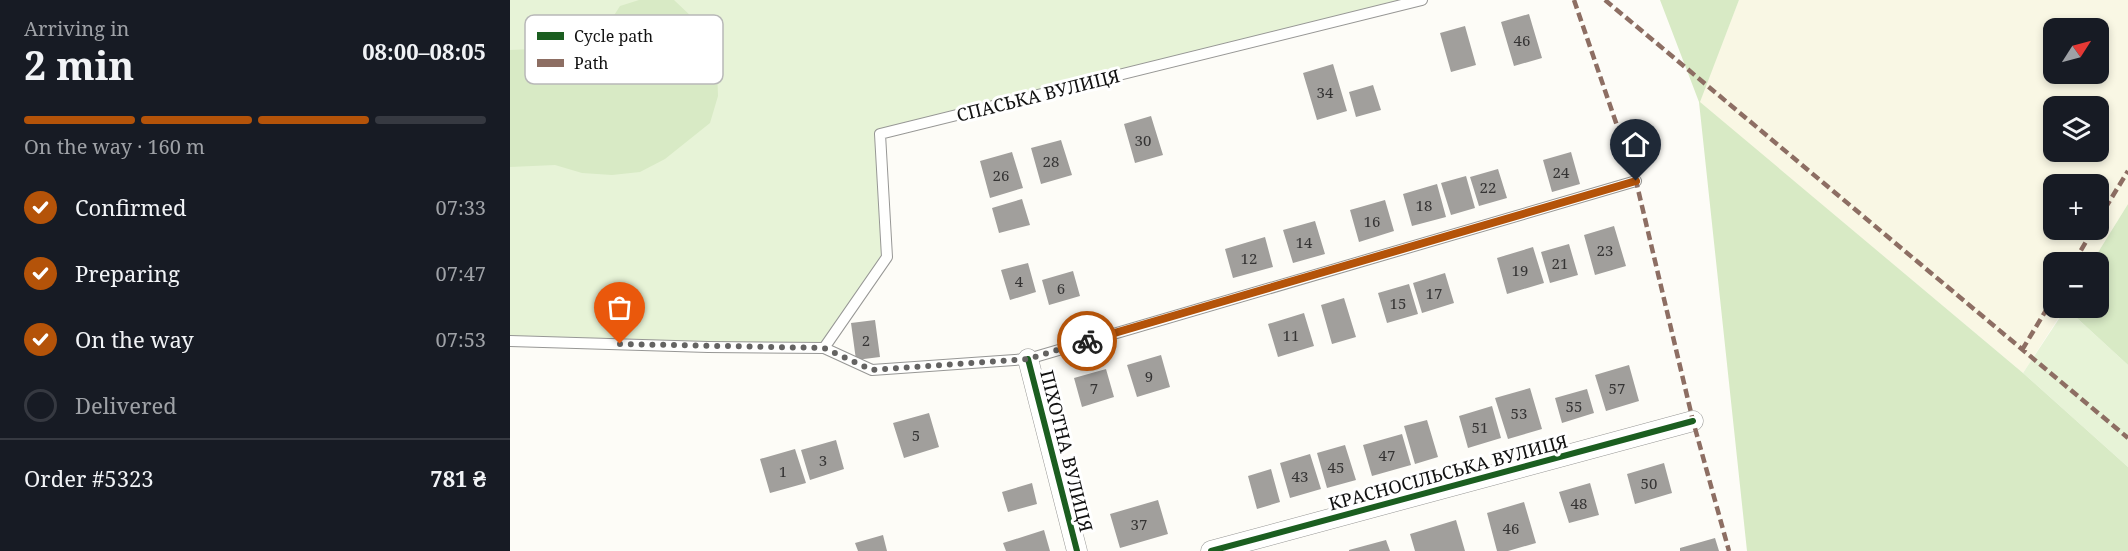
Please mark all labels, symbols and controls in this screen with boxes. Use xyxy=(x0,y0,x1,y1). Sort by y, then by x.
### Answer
text: Arriving in xyxy=(24,15,129,42)
legend xyxy=(525,15,723,84)
north arrow xyxy=(2043,18,2109,84)
map controls xyxy=(2043,18,2109,318)
text: Cycle path xyxy=(574,25,653,47)
house number: 46 xyxy=(1514,30,1530,50)
text: 08:00–08:05 xyxy=(362,36,486,66)
text: 2 min xyxy=(24,38,134,91)
text: Path xyxy=(574,52,608,74)
street label: СПАСЬКА ВУЛИЦЯ xyxy=(954,63,1122,127)
house number: 34 xyxy=(1317,82,1334,102)
button: layers xyxy=(2043,96,2109,162)
pin xyxy=(1610,119,1661,181)
icon: home xyxy=(1619,128,1652,161)
house number: 30 xyxy=(1135,130,1151,150)
text: On the way · 160 m xyxy=(24,133,205,160)
house number: 28 xyxy=(1043,151,1059,171)
house number: 24 xyxy=(1553,162,1570,182)
house number: 26 xyxy=(993,165,1009,185)
button: + xyxy=(2043,174,2109,240)
house number: 22 xyxy=(1480,177,1496,197)
icon: check xyxy=(24,191,57,224)
text: Confirmed xyxy=(75,192,186,222)
text: 07:33 xyxy=(436,194,486,221)
house number: 18 xyxy=(1416,195,1432,215)
house number: 16 xyxy=(1364,211,1380,231)
house number: 14 xyxy=(1296,232,1313,252)
house number: 23 xyxy=(1597,240,1613,260)
house number: 12 xyxy=(1241,248,1257,268)
button: − xyxy=(2043,252,2109,318)
house number: 21 xyxy=(1552,253,1568,273)
icon: check xyxy=(24,257,57,290)
text: Preparing xyxy=(75,258,180,288)
text: 07:47 xyxy=(436,260,486,287)
house number: 19 xyxy=(1512,260,1528,280)
house number: 4 xyxy=(1015,271,1024,291)
house number: 6 xyxy=(1057,278,1065,298)
pin xyxy=(594,282,645,344)
house number: 17 xyxy=(1426,283,1442,303)
icon: bag xyxy=(603,291,636,324)
house number: 15 xyxy=(1390,293,1406,313)
courier xyxy=(1057,311,1117,371)
icon: check xyxy=(24,323,57,356)
text: On the way xyxy=(75,324,194,354)
icon: bike xyxy=(1071,325,1104,358)
house number: 11 xyxy=(1283,325,1299,345)
text: 07:53 xyxy=(436,326,486,353)
house number: 2 xyxy=(862,330,870,350)
house number: 9 xyxy=(1145,366,1153,386)
street label: ПІХОТНА ВУЛИЦЯ xyxy=(1035,367,1099,535)
house number: 7 xyxy=(1090,378,1098,398)
house number: 57 xyxy=(1609,378,1625,398)
text: Delivered xyxy=(75,390,177,420)
house number: 55 xyxy=(1566,396,1582,416)
house number: 53 xyxy=(1511,403,1527,423)
house number: 51 xyxy=(1472,417,1488,437)
house number: 5 xyxy=(912,425,920,445)
street label: КРАСНОСІЛЬСЬКА ВУЛИЦЯ xyxy=(1326,428,1570,515)
house number: 47 xyxy=(1379,445,1395,465)
house number: 3 xyxy=(819,450,827,470)
house number: 45 xyxy=(1328,457,1344,477)
house number: 1 xyxy=(779,461,787,481)
text: Order #5323 xyxy=(24,463,154,493)
text: 781 ₴ xyxy=(430,463,486,493)
house number: 43 xyxy=(1292,466,1308,486)
house number: 50 xyxy=(1641,473,1657,493)
house number: 48 xyxy=(1571,493,1587,513)
house number: 37 xyxy=(1131,514,1147,534)
house number: 46 xyxy=(1503,518,1519,538)

